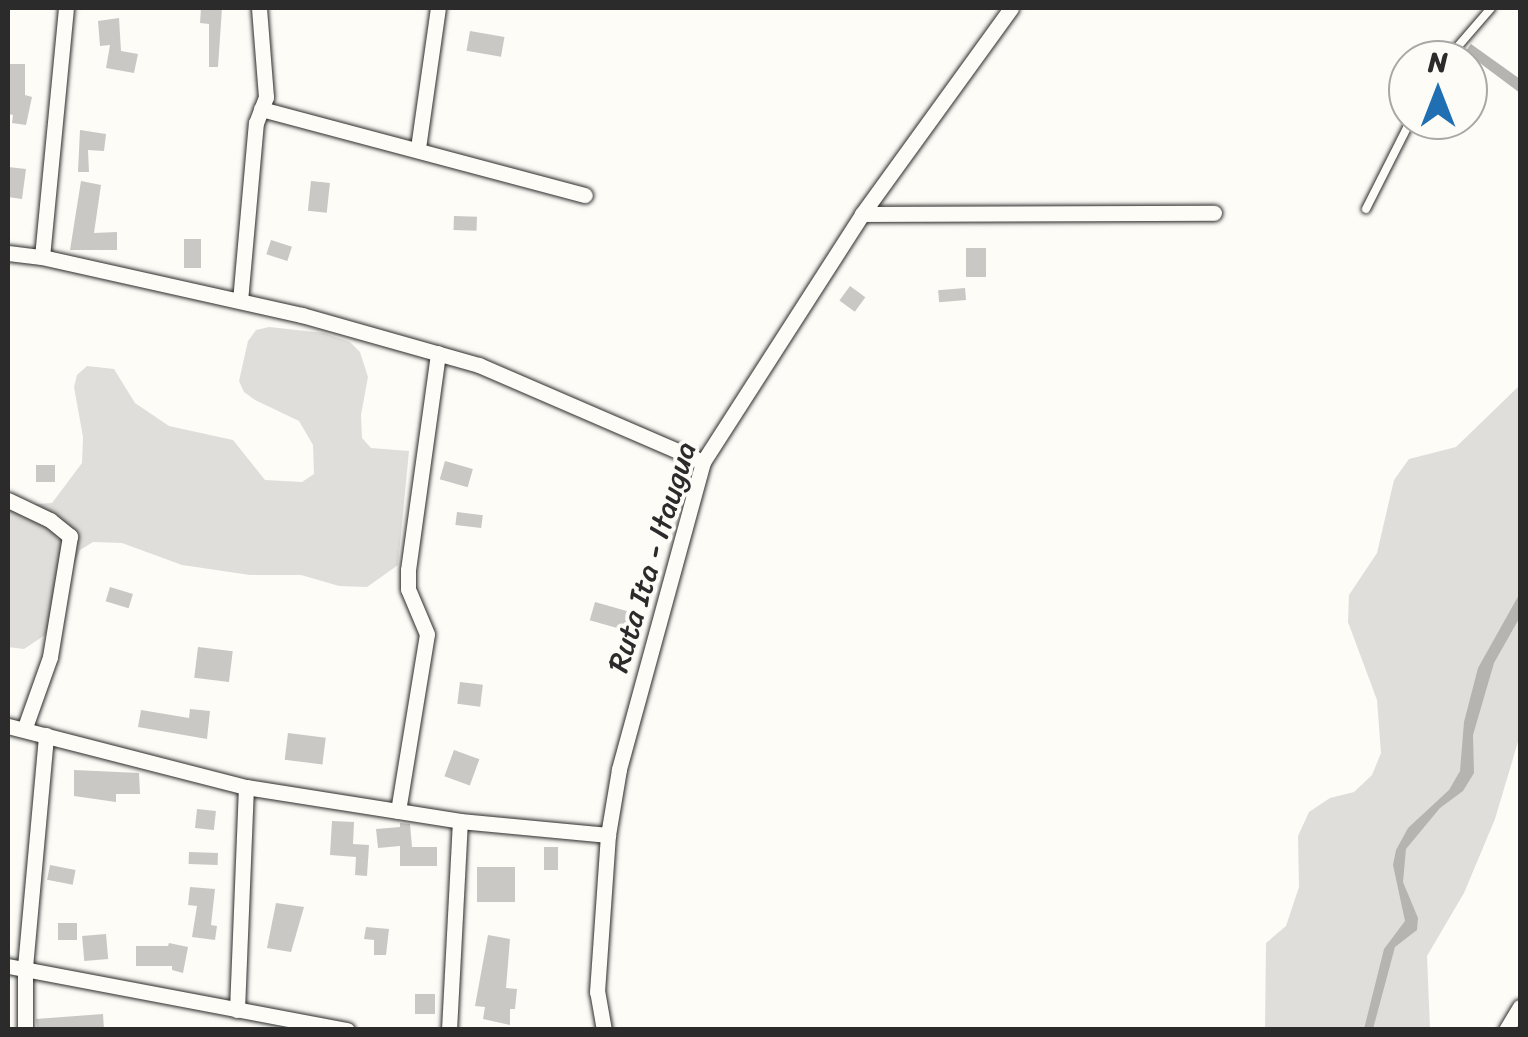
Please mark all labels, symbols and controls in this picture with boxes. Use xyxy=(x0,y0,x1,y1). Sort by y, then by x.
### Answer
text: N xyxy=(1428,37,1448,86)
north arrow xyxy=(1388,40,1488,140)
street label: Ruta Ita - Itaugua xyxy=(599,436,705,678)

